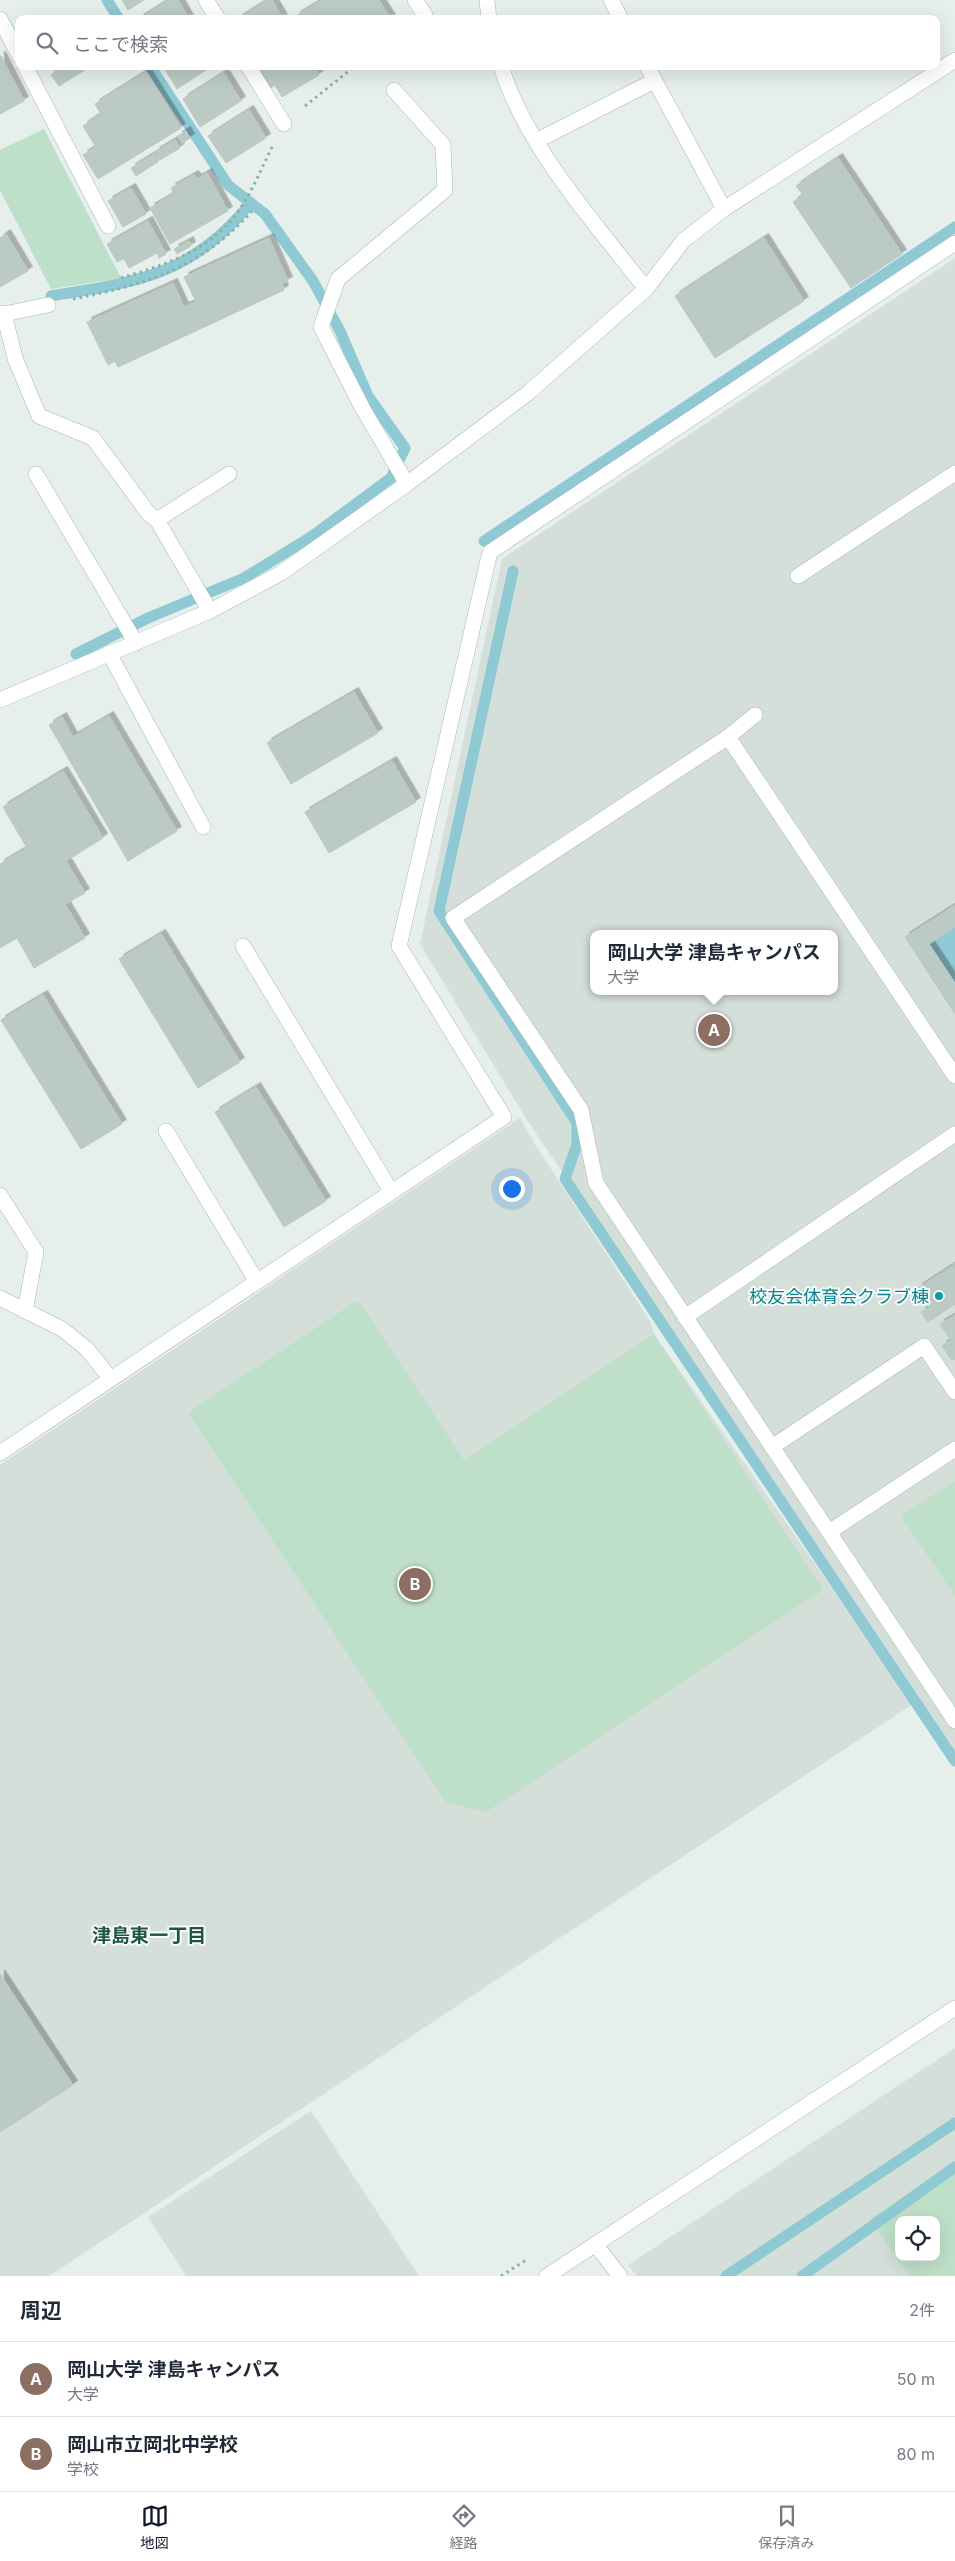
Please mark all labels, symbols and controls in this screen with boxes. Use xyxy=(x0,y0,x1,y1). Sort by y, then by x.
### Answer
search box xyxy=(15,15,940,70)
icon: search xyxy=(33,29,61,57)
text: ここで検索 xyxy=(73,33,168,56)
popup xyxy=(590,930,838,995)
text: 岡山大学 津島キャンパス xyxy=(607,941,821,964)
text: 大学 xyxy=(607,967,639,987)
pin: A xyxy=(698,1011,730,1049)
your location xyxy=(499,1176,525,1202)
place label: 校友会体育会クラブ棟 xyxy=(749,1286,929,1307)
marker: 校友会体育会クラブ棟 xyxy=(933,1290,945,1302)
pin: B xyxy=(399,1565,431,1603)
district label: 津島東一丁目 xyxy=(92,1924,206,1947)
map controls xyxy=(895,2216,940,2261)
button: locate xyxy=(895,2216,940,2261)
text: 周辺 xyxy=(20,2298,62,2323)
text: 2件 xyxy=(909,2300,935,2320)
text: 岡山大学 津島キャンパス xyxy=(67,2358,281,2381)
text: A xyxy=(30,2369,42,2389)
text: 50 m xyxy=(897,2369,935,2389)
text: 大学 xyxy=(67,2384,99,2404)
text: 岡山市立岡北中学校 xyxy=(67,2433,238,2456)
text: B xyxy=(31,2444,41,2464)
text: 80 m xyxy=(896,2444,935,2464)
text: 学校 xyxy=(67,2459,99,2479)
tab: 地図 xyxy=(141,2502,169,2552)
tab: 経路 xyxy=(450,2502,478,2552)
tab: 保存済み xyxy=(759,2502,815,2552)

